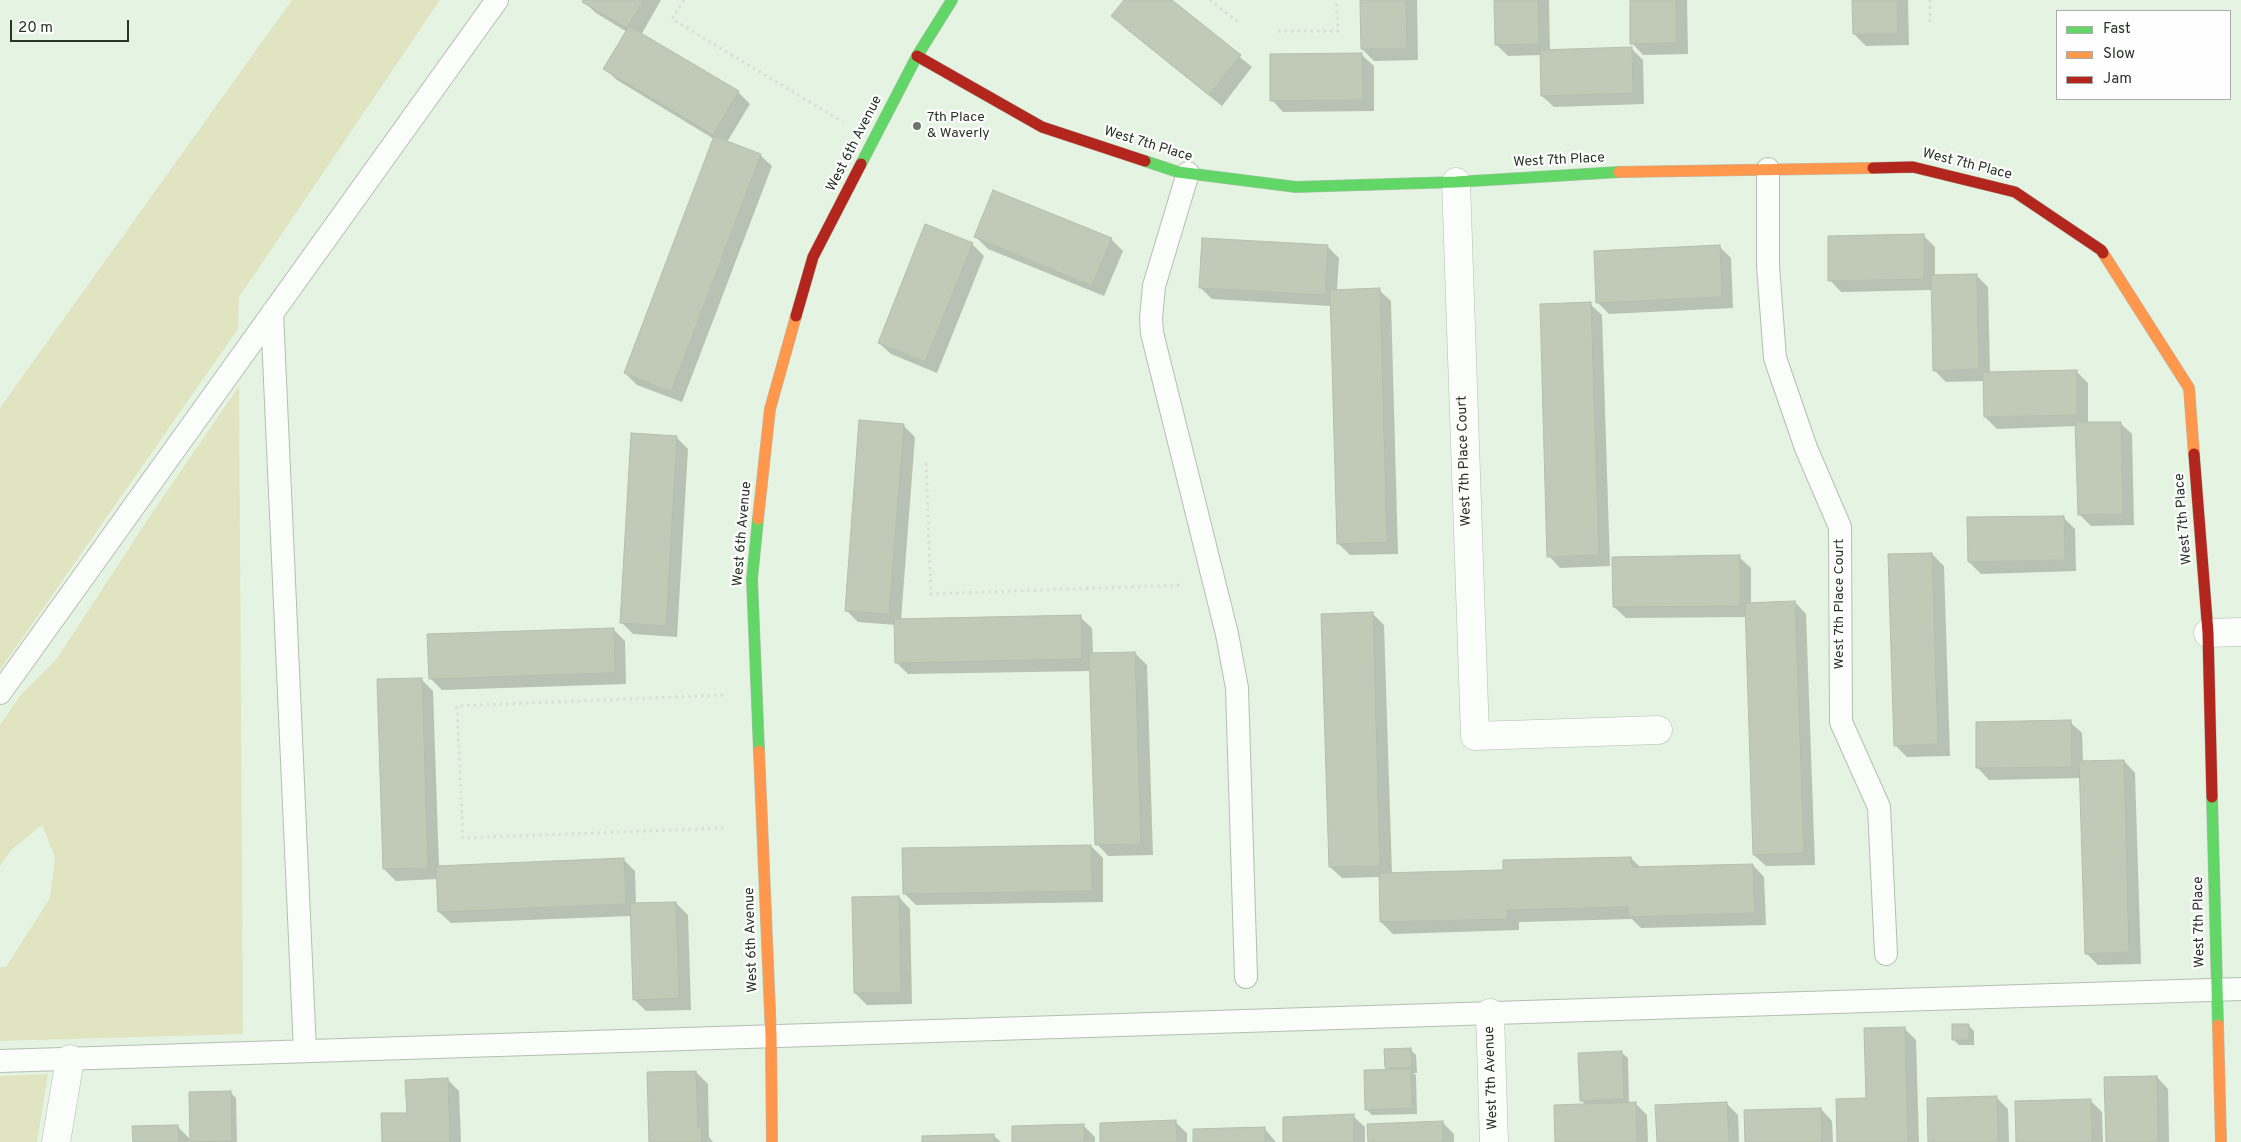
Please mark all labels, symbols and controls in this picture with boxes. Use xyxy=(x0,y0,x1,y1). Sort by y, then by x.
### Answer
scale bar xyxy=(12,10,131,42)
legend xyxy=(2056,10,2231,100)
text: 20 m xyxy=(18,19,53,38)
text: Fast xyxy=(2103,20,2131,39)
text: Slow xyxy=(2103,45,2135,64)
text: Jam xyxy=(2103,70,2132,89)
street label: West 6th Avenue xyxy=(824,93,886,195)
place label: 7th Place & Waverly xyxy=(927,110,990,142)
marker: 7th Place & Waverly xyxy=(911,120,923,132)
street label: West 7th Place xyxy=(1102,124,1194,166)
street label: West 7th Place xyxy=(1921,146,2013,184)
street label: West 7th Place xyxy=(1513,150,1605,172)
street label: West 7th Place Court xyxy=(1454,395,1476,527)
street label: West 7th Place xyxy=(2172,473,2196,565)
street label: West 6th Avenue xyxy=(730,481,756,587)
street label: West 7th Place Court xyxy=(1832,539,1848,669)
street label: West 7th Place xyxy=(2191,876,2209,968)
street label: West 6th Avenue xyxy=(742,887,762,993)
street label: West 7th Avenue xyxy=(1482,1026,1502,1130)

